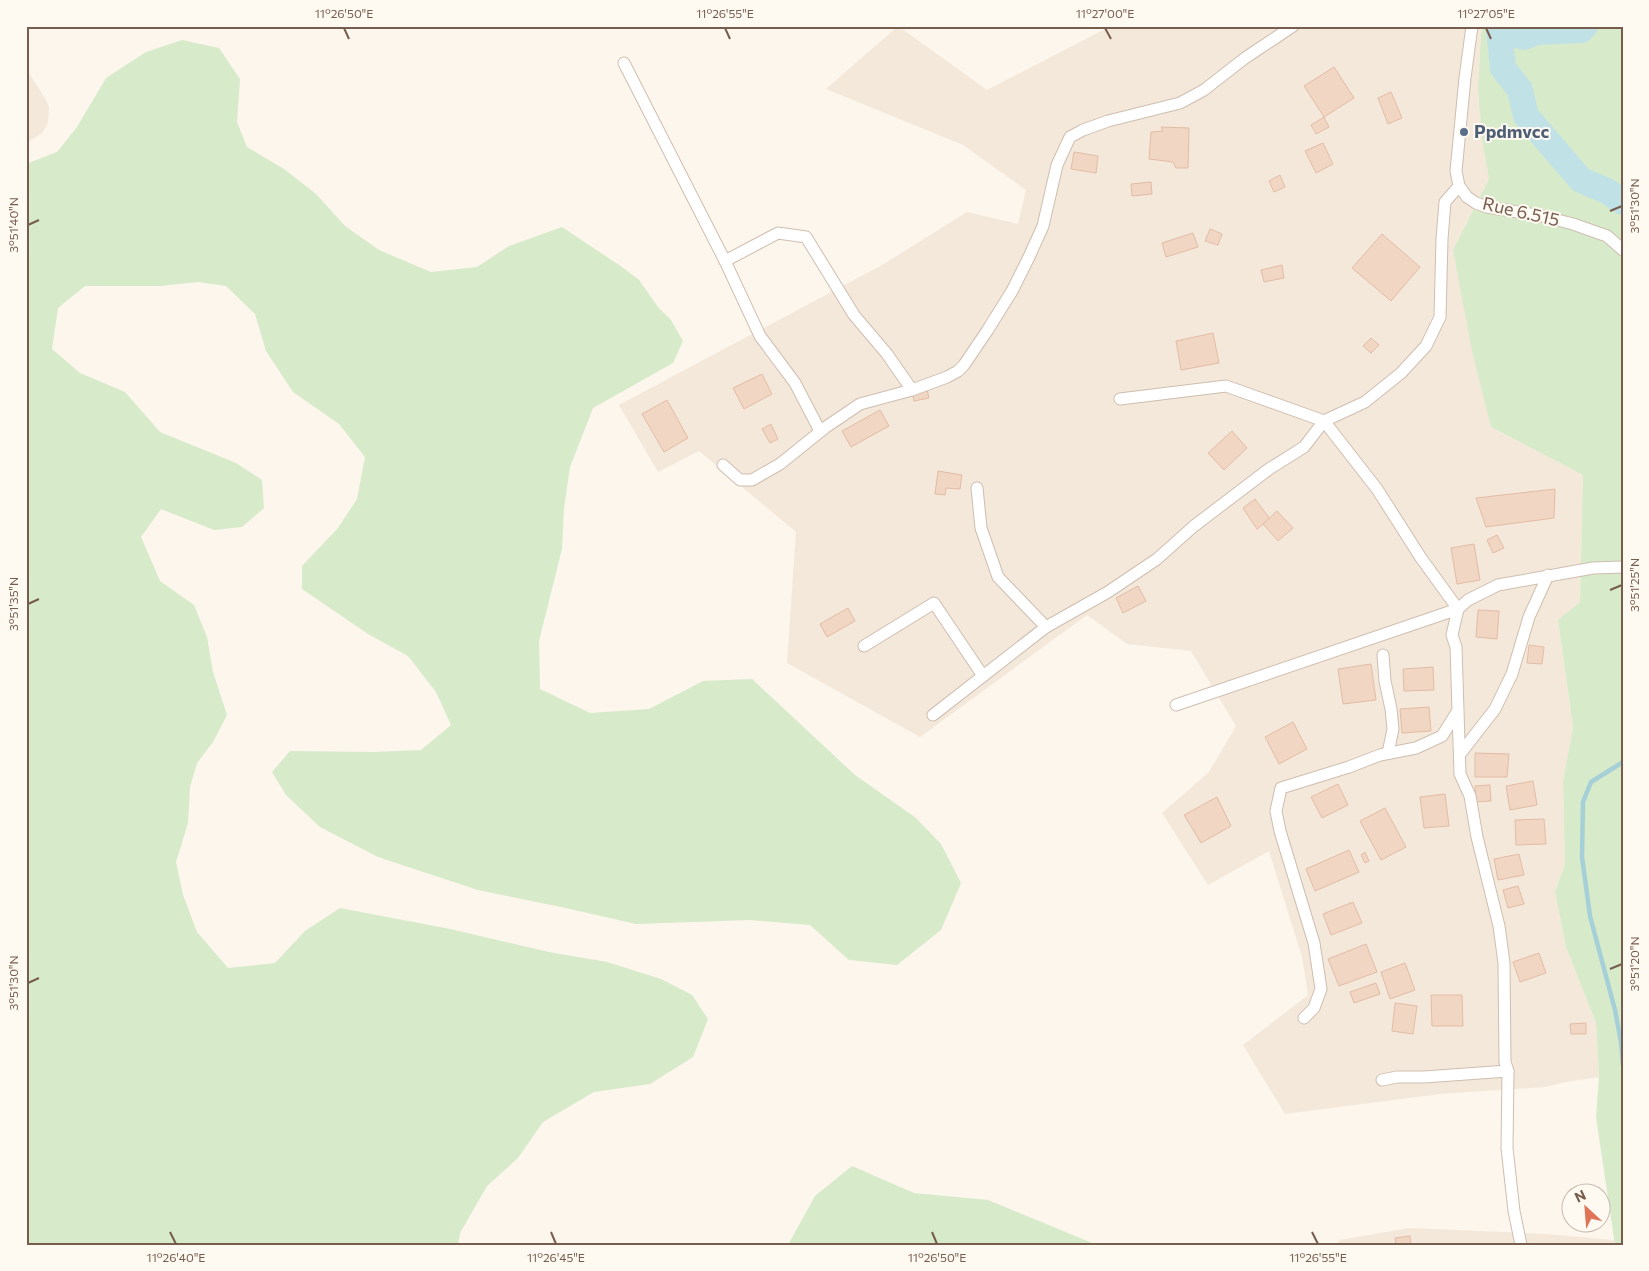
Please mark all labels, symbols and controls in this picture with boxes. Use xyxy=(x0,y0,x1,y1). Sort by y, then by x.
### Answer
text: 11°26'50"E xyxy=(315,6,373,20)
text: 11°26'55"E xyxy=(696,6,754,20)
text: 11°27'00"E xyxy=(1076,6,1134,20)
text: 11°27'05"E xyxy=(1457,6,1515,20)
place label: Ppdmvcc xyxy=(1474,120,1549,142)
marker: Ppdmvcc xyxy=(1458,126,1470,138)
text: 3°51'30"N xyxy=(1627,178,1641,234)
street label: Rue 6.515 xyxy=(1481,192,1562,231)
text: 3°51'40"N xyxy=(6,197,20,253)
text: 3°51'25"N xyxy=(1627,558,1641,612)
text: 3°51'35"N xyxy=(6,577,20,631)
text: 3°51'20"N xyxy=(1627,937,1641,991)
text: 3°51'30"N xyxy=(6,955,20,1011)
north arrow xyxy=(1562,1184,1612,1234)
text: N xyxy=(1572,1186,1589,1206)
text: 11°26'40"E xyxy=(147,1250,205,1264)
text: 11°26'45"E xyxy=(527,1250,585,1264)
text: 11°26'50"E xyxy=(908,1250,966,1264)
text: 11°26'55"E xyxy=(1289,1250,1347,1264)

